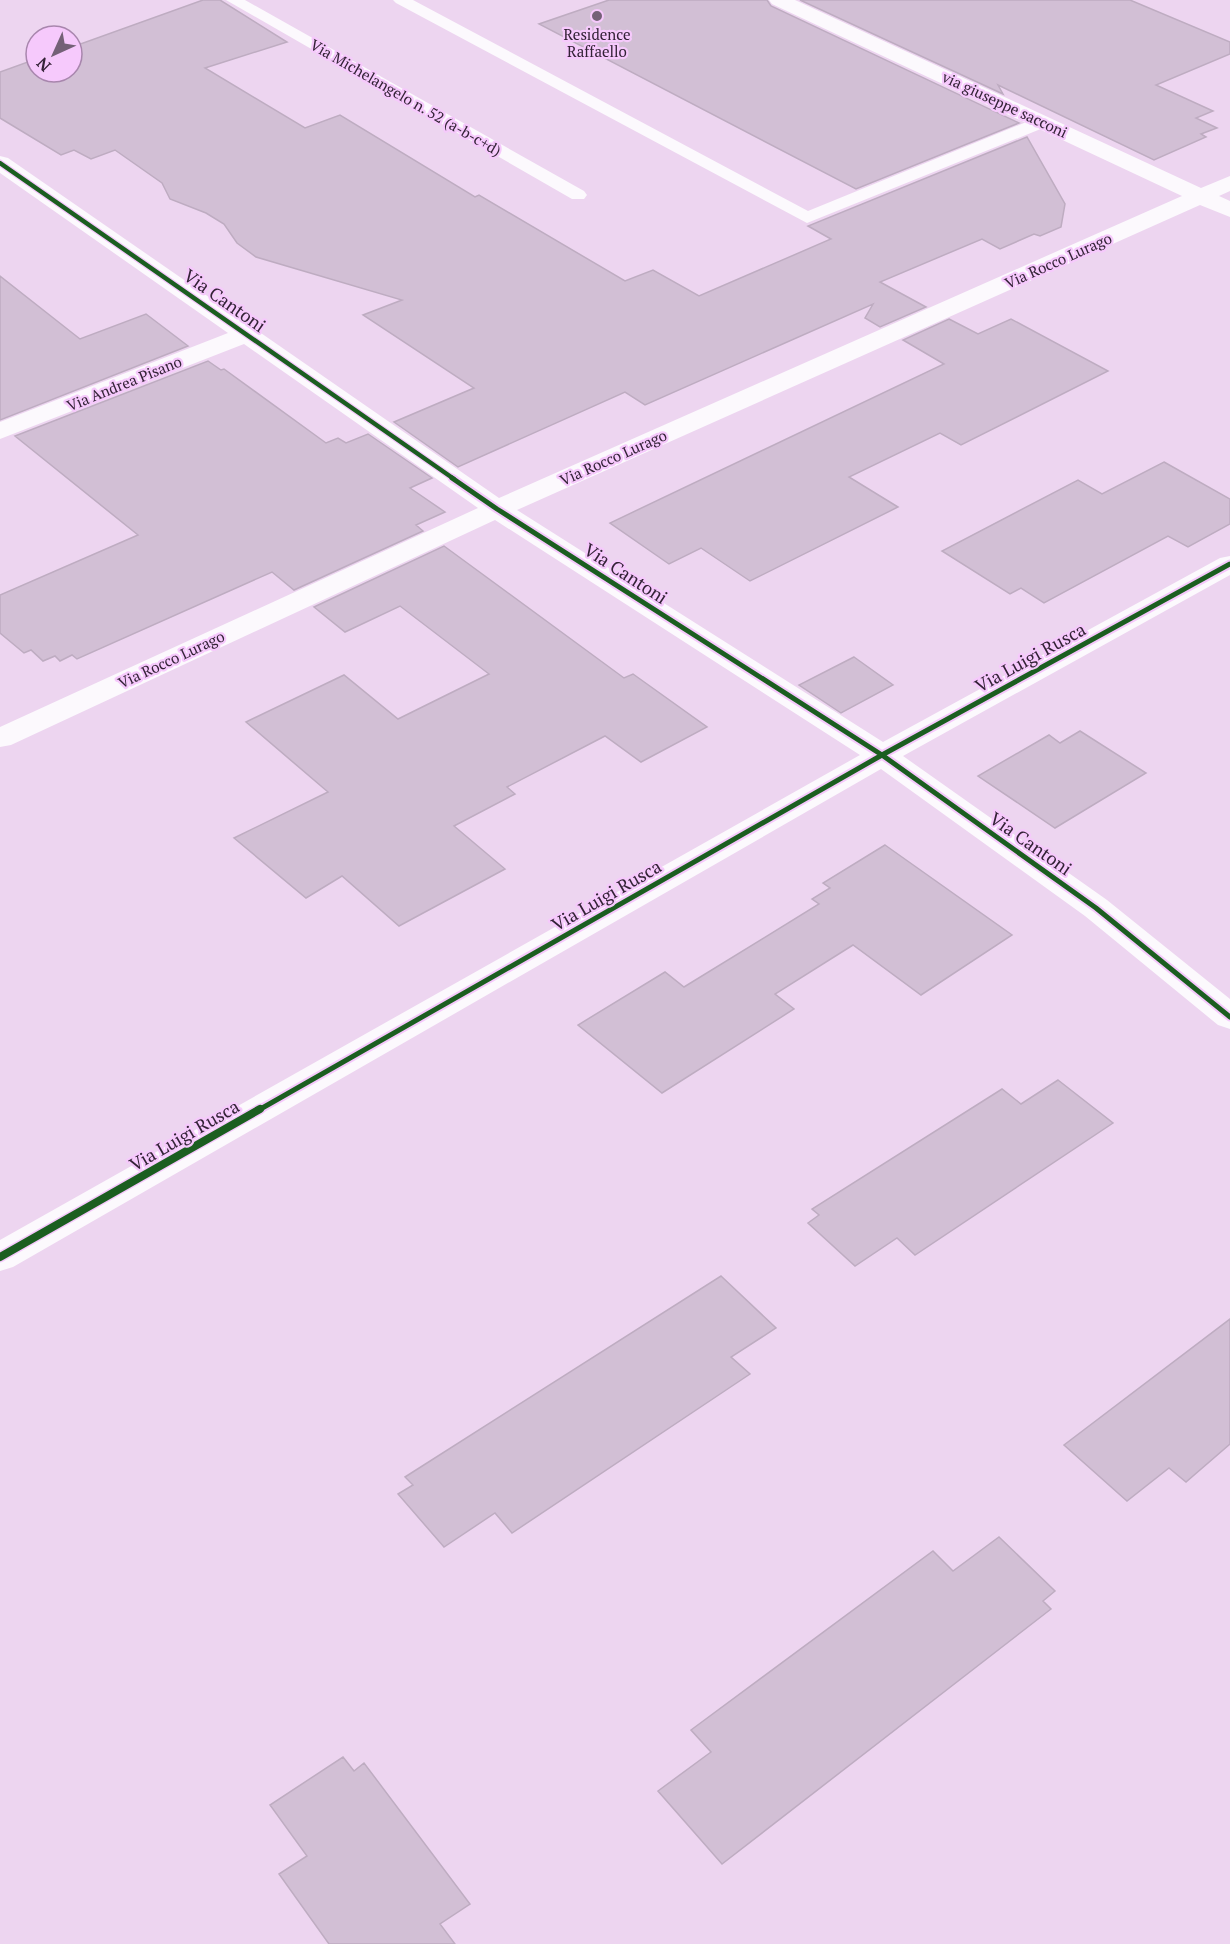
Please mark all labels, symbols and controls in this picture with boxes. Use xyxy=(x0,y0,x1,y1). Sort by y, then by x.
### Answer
marker: Residence Raffaello xyxy=(590,9,604,23)
north arrow xyxy=(24,24,84,84)
place label: Residence Raffaello xyxy=(564,24,630,61)
street label: Via Michelangelo n. 52 (a-b-c+d) xyxy=(307,34,505,160)
text: N xyxy=(31,53,55,77)
street label: via giuseppe sacconi xyxy=(938,66,1071,142)
street label: Via Rocco Lurago xyxy=(1001,227,1115,293)
street label: Via Cantoni xyxy=(179,263,271,337)
street label: Via Andrea Pisano xyxy=(63,351,185,415)
street label: Via Rocco Lurago xyxy=(556,424,670,490)
street label: Via Cantoni xyxy=(579,537,673,609)
street label: Via Luigi Rusca xyxy=(970,617,1090,697)
street label: Via Rocco Lurago xyxy=(115,626,227,692)
street label: Via Cantoni xyxy=(985,806,1077,880)
street label: Via Luigi Rusca xyxy=(547,854,665,936)
street label: Via Luigi Rusca xyxy=(125,1094,243,1176)

